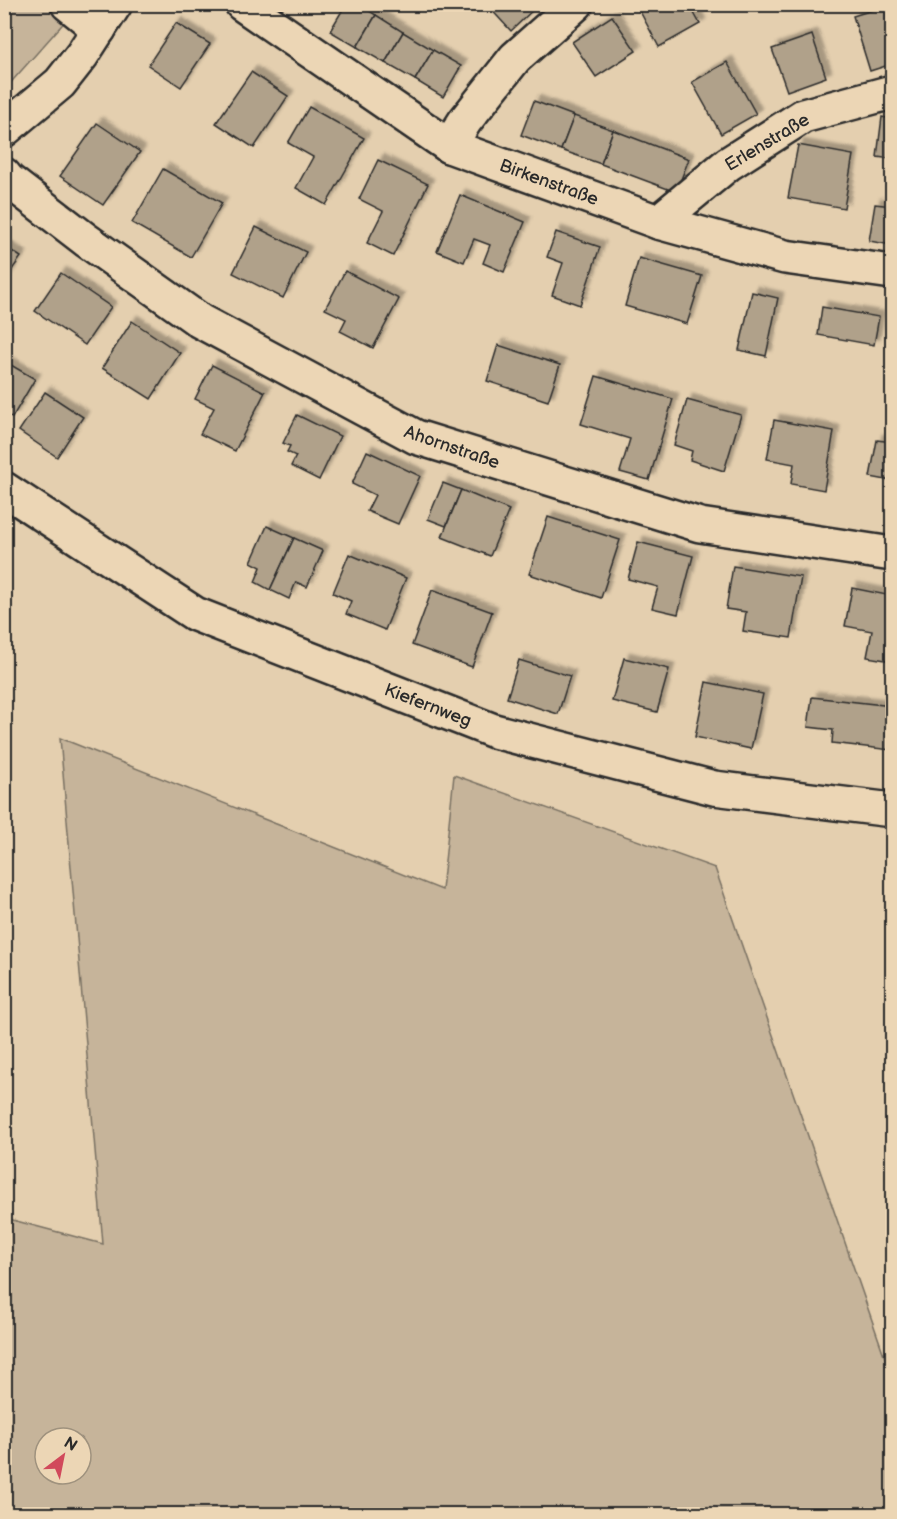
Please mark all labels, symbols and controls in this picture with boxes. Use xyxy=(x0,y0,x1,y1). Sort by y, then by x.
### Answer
street label: Erlenstraße xyxy=(721,109,813,176)
street label: Birkenstraße xyxy=(496,155,602,210)
street label: Ahornstraße xyxy=(401,421,503,474)
street label: Kiefernweg xyxy=(381,679,474,732)
north arrow xyxy=(33,1426,93,1486)
text: N xyxy=(60,1433,80,1456)

